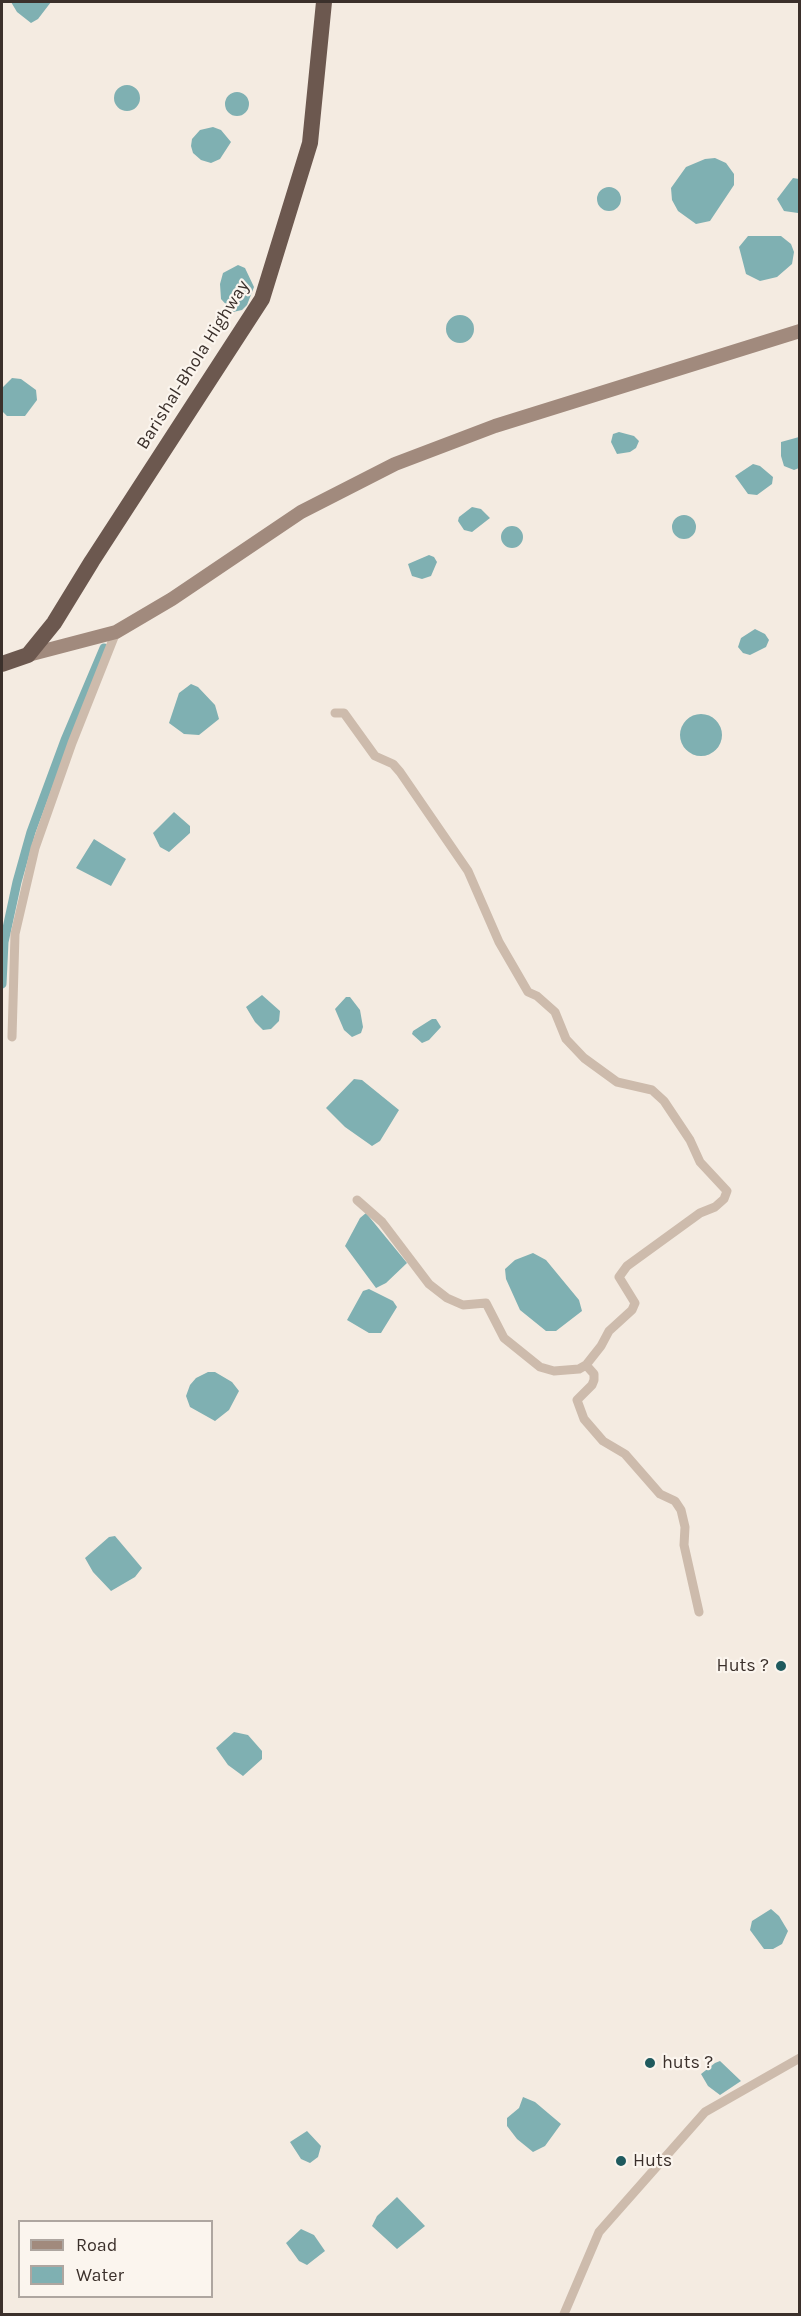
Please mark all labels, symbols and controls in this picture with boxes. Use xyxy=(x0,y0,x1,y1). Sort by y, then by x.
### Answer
street label: Barishal-Bhola Highway xyxy=(132,276,254,454)
place label: Huts ? xyxy=(717,1655,769,1677)
marker: Huts ? xyxy=(774,1659,788,1673)
place label: huts ? xyxy=(662,2052,713,2074)
marker: huts ? xyxy=(643,2056,657,2070)
place label: Huts xyxy=(633,2150,672,2172)
marker: Huts xyxy=(614,2154,628,2168)
legend xyxy=(18,2220,213,2298)
text: Road xyxy=(76,2234,117,2256)
text: Water xyxy=(76,2264,124,2286)

